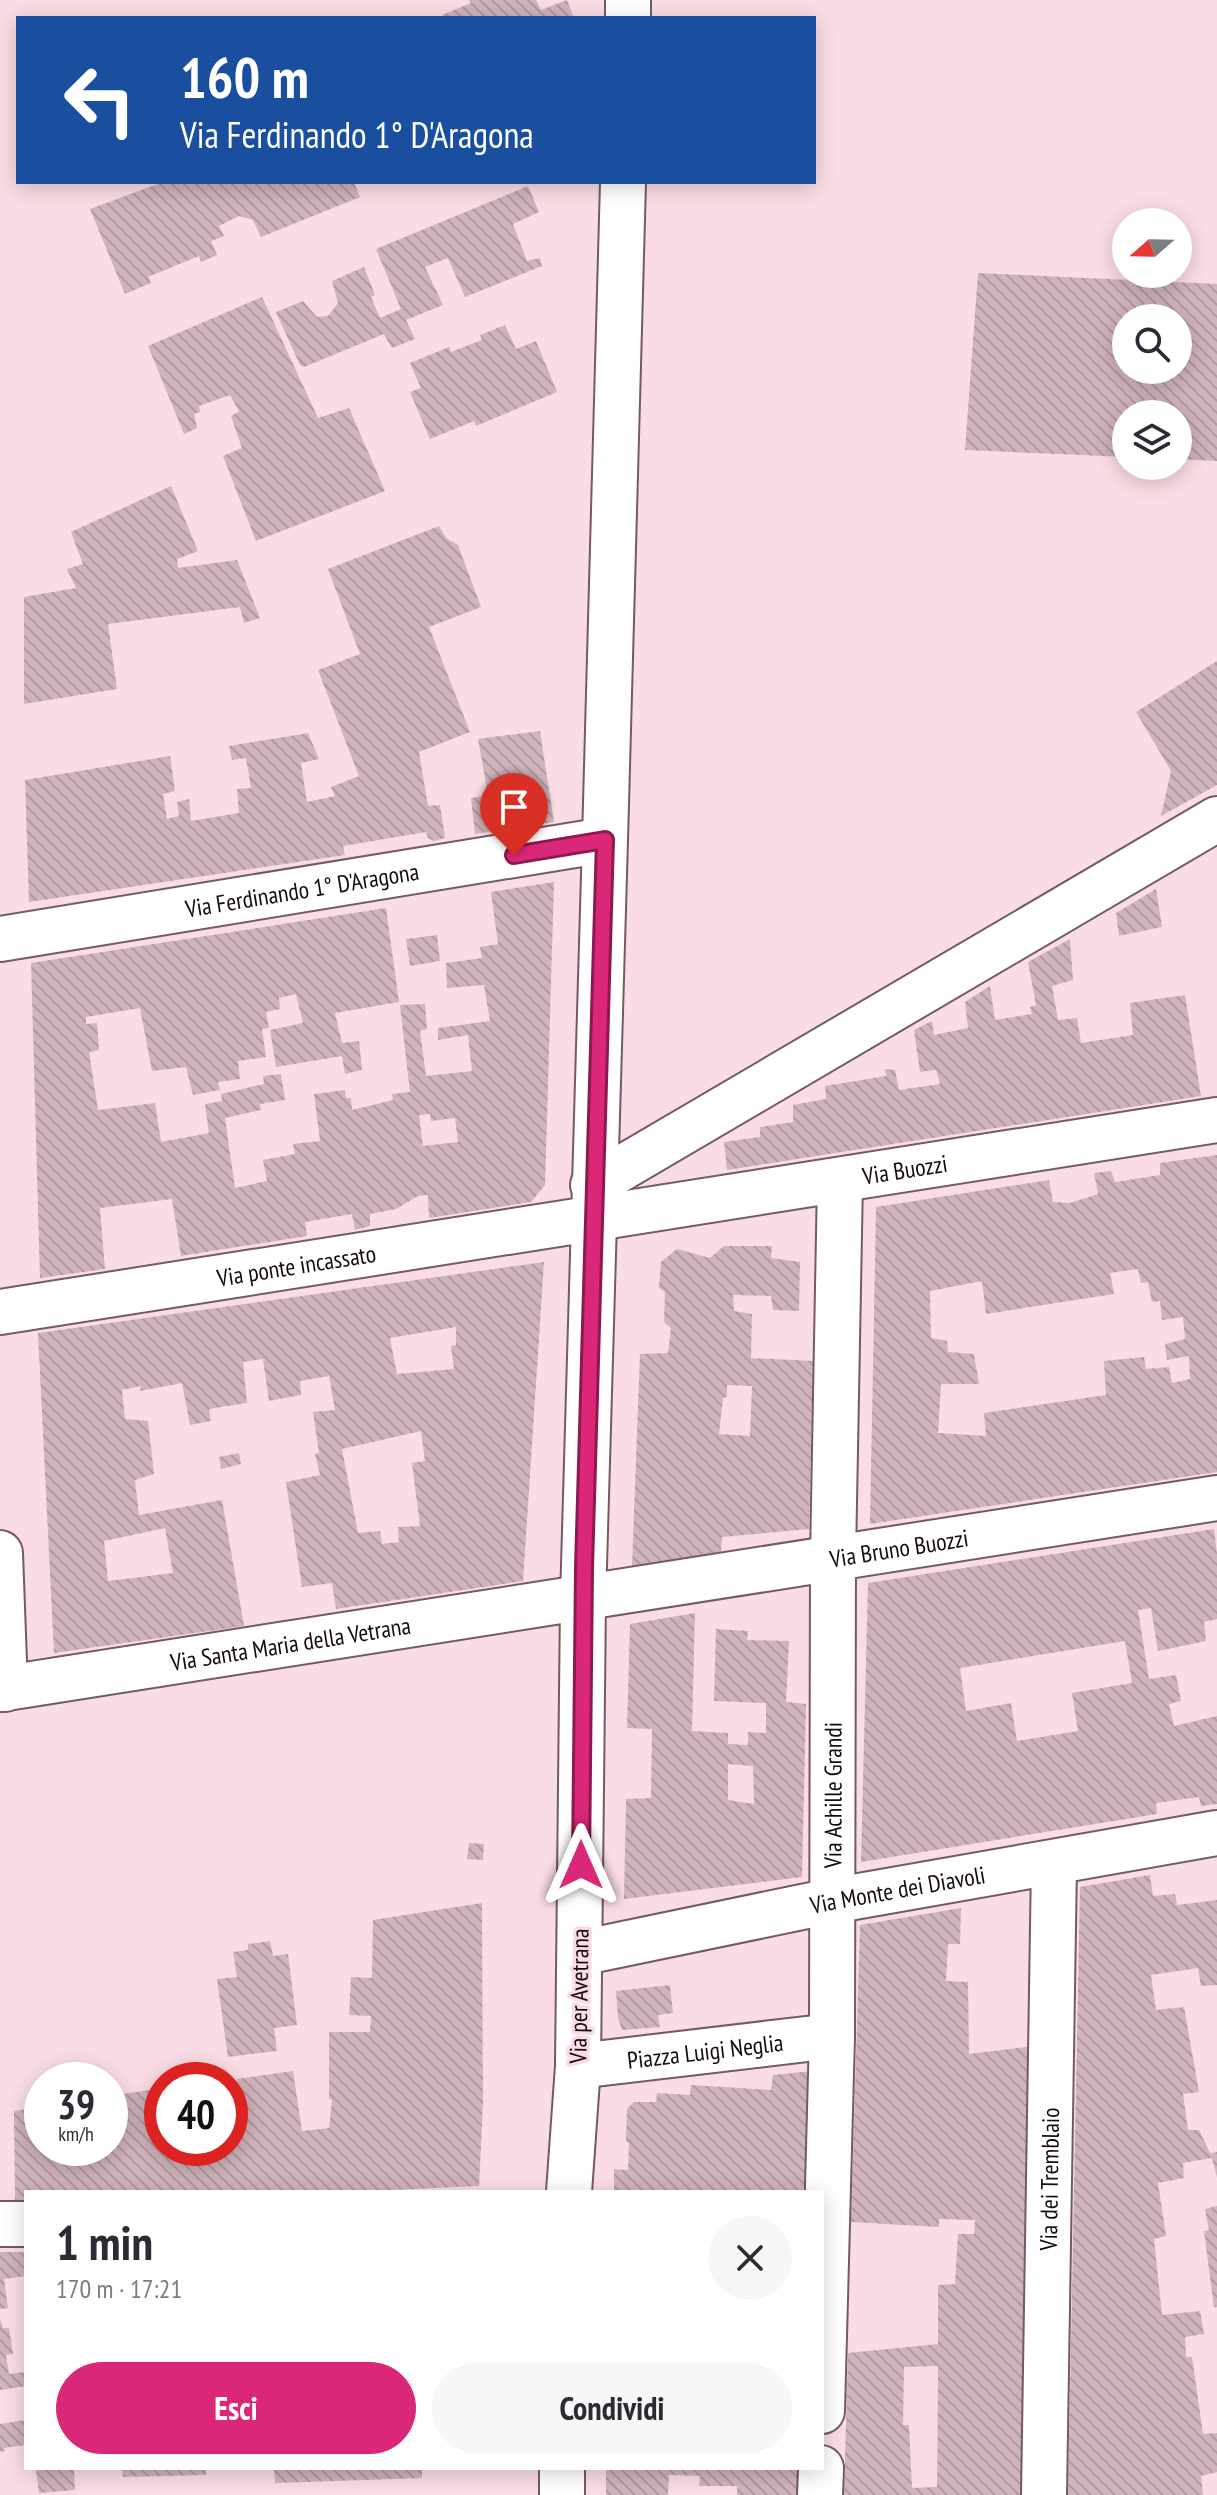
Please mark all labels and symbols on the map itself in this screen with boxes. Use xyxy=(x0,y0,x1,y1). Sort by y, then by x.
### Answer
north arrow xyxy=(1112,208,1192,288)
pin xyxy=(480,773,548,855)
street label: Via Ferdinando 1° D'Aragona xyxy=(182,855,421,924)
street label: Via Buozzi xyxy=(859,1147,949,1191)
street label: Via ponte incassato xyxy=(214,1237,378,1293)
street label: Via Bruno Buozzi xyxy=(827,1522,970,1574)
street label: Via Santa Maria della Vetrana xyxy=(167,1609,413,1678)
street label: Via Achille Grandi xyxy=(817,1722,848,1869)
position arrow xyxy=(539,1823,623,1907)
street label: Via Monte dei Diavoli xyxy=(806,1859,988,1921)
street label: Via per Avetrana xyxy=(562,1928,596,2065)
street label: Piazza Luigi Neglia xyxy=(625,2026,785,2076)
speed limit sign: 40 xyxy=(144,2062,248,2166)
street label: Via dei Tremblaio xyxy=(1032,2107,1066,2252)

